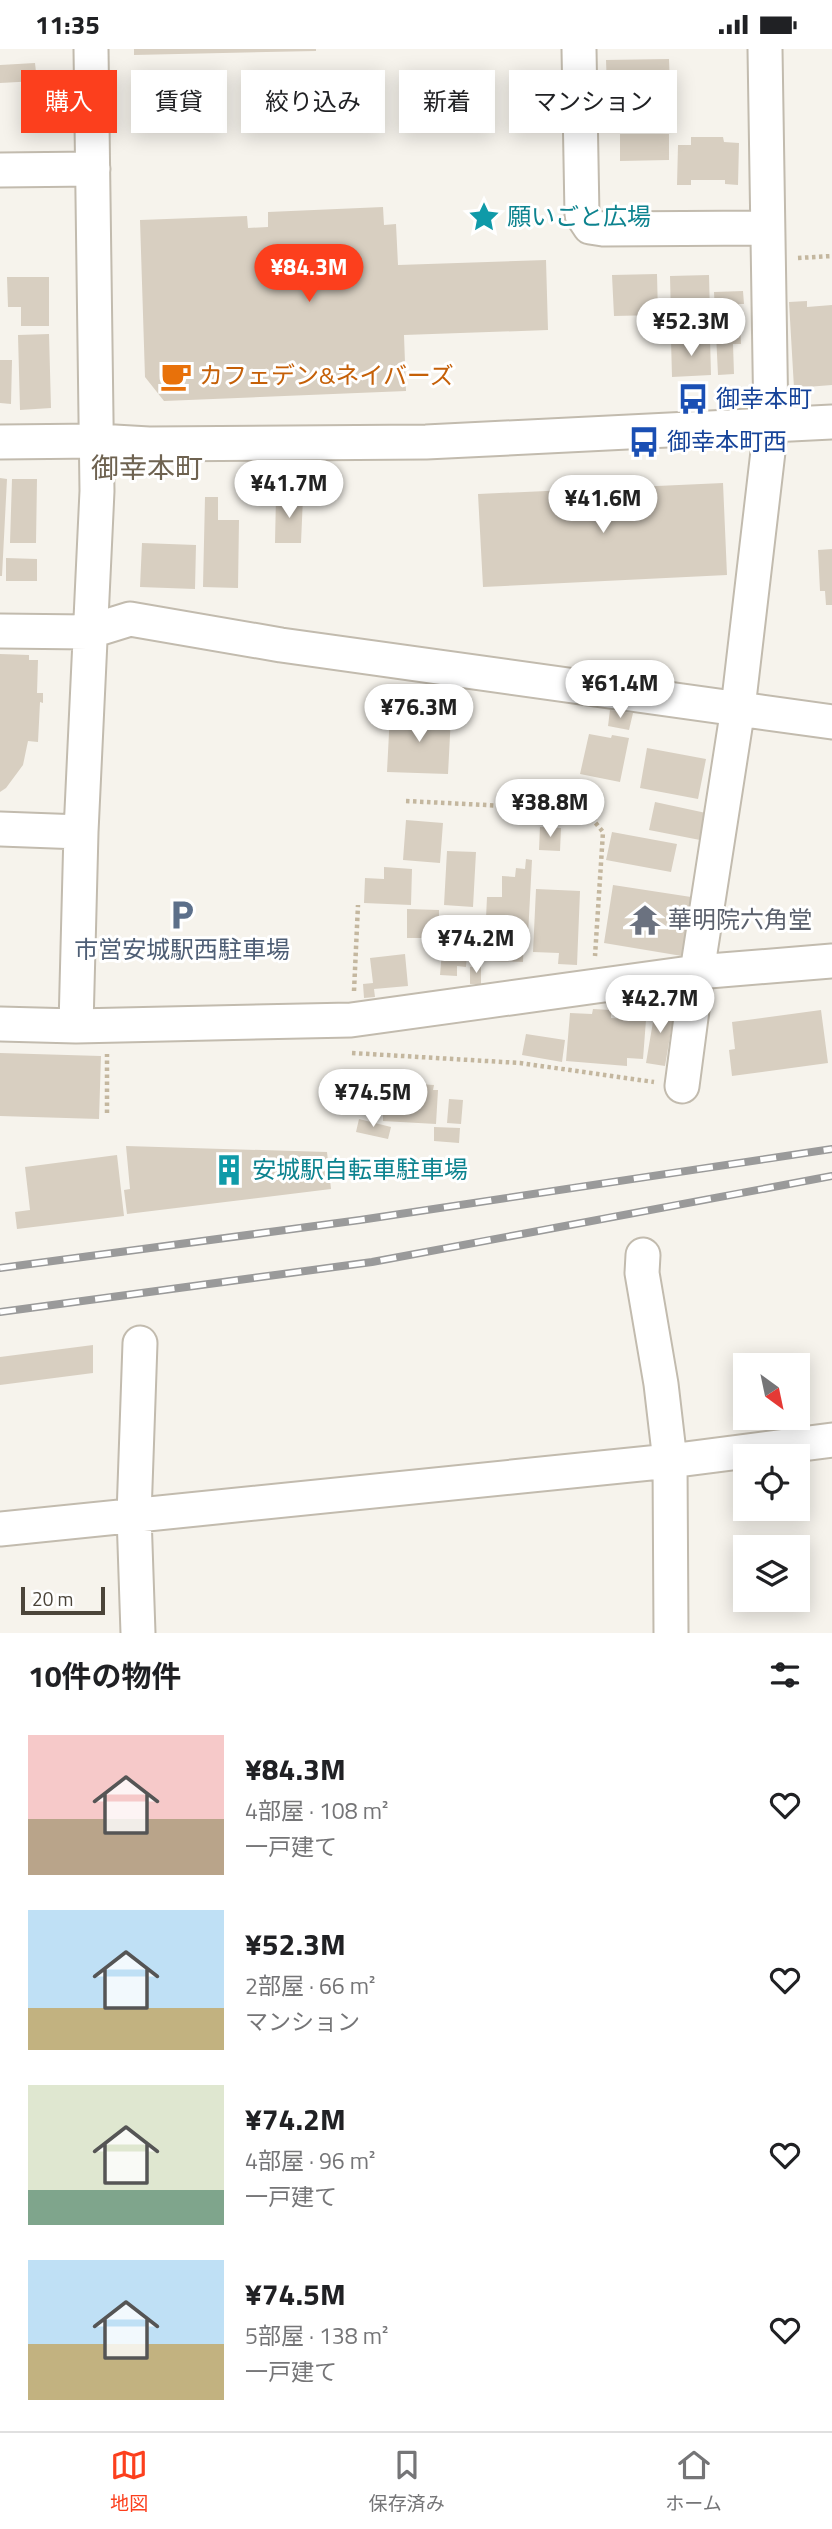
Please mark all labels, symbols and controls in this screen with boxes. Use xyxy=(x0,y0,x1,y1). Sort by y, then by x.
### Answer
text: 11:35 xyxy=(35,5,100,44)
chip: 購入 xyxy=(21,70,117,133)
chip: 賃貸 xyxy=(131,70,227,133)
chip: 絞り込み xyxy=(241,70,385,133)
chip: 新着 xyxy=(399,70,495,133)
chip: マンション xyxy=(509,70,677,133)
place label: 願いごと広場 xyxy=(507,198,651,234)
place icon: 願いごと広場 xyxy=(467,200,501,234)
pin: ¥84.3M xyxy=(252,245,366,304)
text: ¥84.3M xyxy=(270,249,348,284)
pin: ¥52.3M xyxy=(634,299,748,358)
text: ¥52.3M xyxy=(652,303,730,338)
place label: カフェデン&ネイバーズ xyxy=(199,357,454,393)
cafe icon: カフェデン&ネイバーズ xyxy=(159,359,193,393)
place label: 御幸本町 xyxy=(716,380,812,416)
bus stop icon: 御幸本町 xyxy=(676,382,710,416)
place label: 御幸本町西 xyxy=(667,423,787,459)
bus stop icon: 御幸本町西 xyxy=(627,425,661,459)
district label: 御幸本町 xyxy=(91,446,203,489)
pin: ¥41.7M xyxy=(232,461,346,520)
text: ¥41.7M xyxy=(250,465,328,500)
pin: ¥41.6M xyxy=(546,475,660,535)
text: ¥41.6M xyxy=(564,480,642,515)
pin: ¥61.4M xyxy=(563,661,677,720)
text: ¥61.4M xyxy=(581,665,659,700)
pin: ¥76.3M xyxy=(362,685,476,744)
text: ¥76.3M xyxy=(380,689,458,724)
pin: ¥38.8M xyxy=(493,779,607,839)
text: ¥38.8M xyxy=(511,784,589,819)
parking icon: 市営安城駅西駐車場 xyxy=(165,898,199,932)
place label: 華明院六角堂 xyxy=(668,901,812,937)
temple icon: 華明院六角堂 xyxy=(628,903,662,937)
pin: ¥74.2M xyxy=(419,915,533,975)
text: ¥74.2M xyxy=(437,920,515,955)
place label: 市営安城駅西駐車場 xyxy=(74,931,290,967)
pin: ¥42.7M xyxy=(603,975,717,1035)
text: ¥42.7M xyxy=(621,980,699,1015)
pin: ¥74.5M xyxy=(316,1069,430,1129)
text: ¥74.5M xyxy=(334,1074,412,1109)
place label: 安城駅自転車駐車場 xyxy=(252,1151,468,1187)
building icon: 安城駅自転車駐車場 xyxy=(212,1153,246,1187)
north arrow xyxy=(733,1353,810,1430)
map controls xyxy=(733,1353,810,1612)
button: locate xyxy=(733,1444,810,1521)
button: layers xyxy=(733,1535,810,1612)
scale bar xyxy=(21,1584,105,1616)
text: 20 m xyxy=(32,1584,73,1613)
text: 10件の物件 xyxy=(28,1653,182,1699)
icon: filters xyxy=(766,1656,804,1694)
text: ¥84.3M xyxy=(245,1746,346,1792)
icon: home xyxy=(84,1763,168,1847)
icon: heart xyxy=(766,1786,804,1824)
text: 4部屋 · 108 m² xyxy=(245,1793,388,1828)
text: 一戸建て xyxy=(245,1829,337,1864)
text: ¥52.3M xyxy=(245,1921,346,1967)
icon: home xyxy=(84,1938,168,2022)
icon: heart xyxy=(766,1961,804,1999)
text: 2部屋 · 66 m² xyxy=(245,1968,375,2003)
text: マンション xyxy=(245,2004,360,2039)
text: ¥74.2M xyxy=(245,2096,346,2142)
icon: home xyxy=(84,2113,168,2197)
icon: heart xyxy=(766,2136,804,2174)
text: 4部屋 · 96 m² xyxy=(245,2143,375,2178)
text: 一戸建て xyxy=(245,2179,337,2214)
text: ¥74.5M xyxy=(245,2271,346,2317)
icon: home xyxy=(84,2288,168,2372)
icon: heart xyxy=(766,2311,804,2349)
text: 5部屋 · 138 m² xyxy=(245,2318,388,2353)
text: 一戸建て xyxy=(245,2354,337,2389)
tab: 地図 xyxy=(110,2446,148,2517)
tab: 保存済み xyxy=(369,2446,445,2517)
tab: ホーム xyxy=(665,2446,722,2517)

